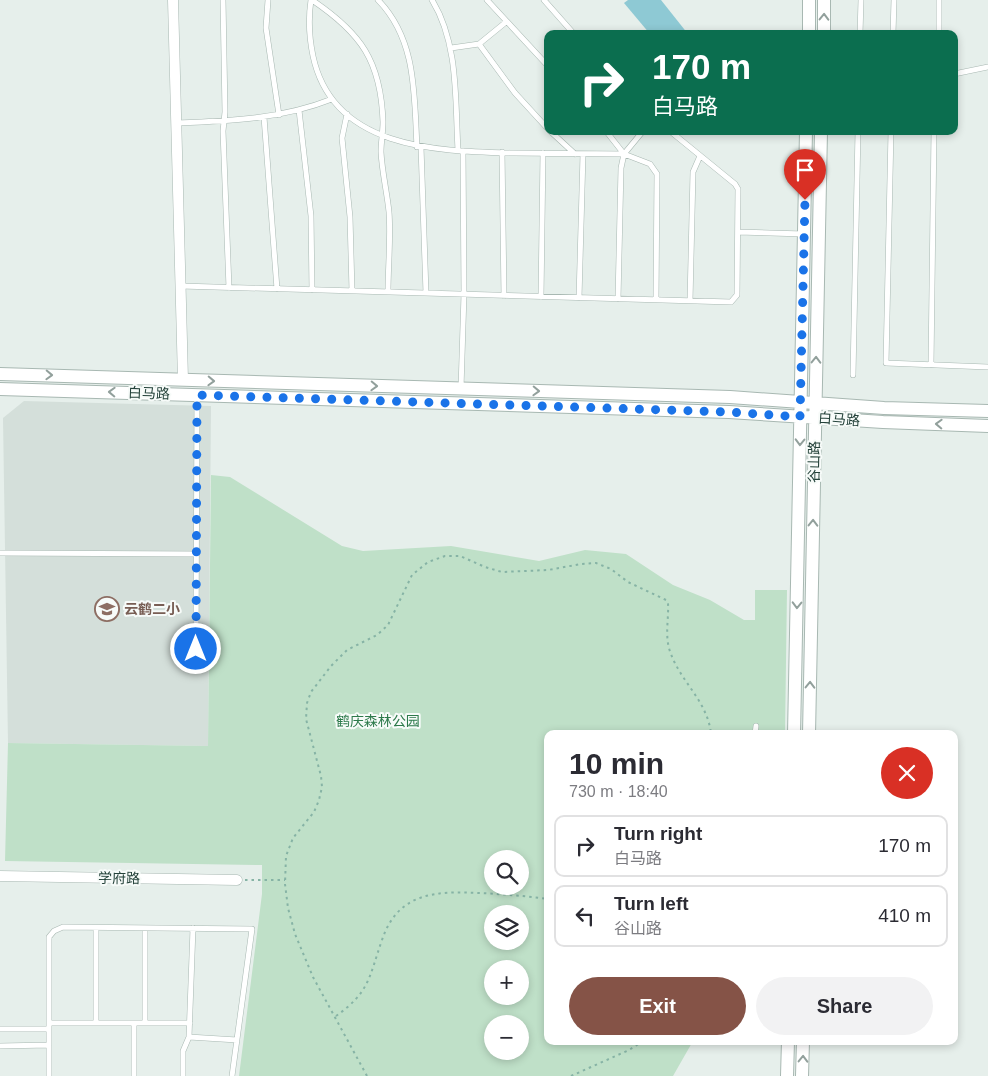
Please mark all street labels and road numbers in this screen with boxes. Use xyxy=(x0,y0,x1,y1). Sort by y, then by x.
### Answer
street label: 白马路 xyxy=(128,384,170,402)
street label: 白马路 xyxy=(817,410,861,428)
street label: 谷山路 xyxy=(806,441,822,483)
street label: 学府路 xyxy=(98,870,140,886)

